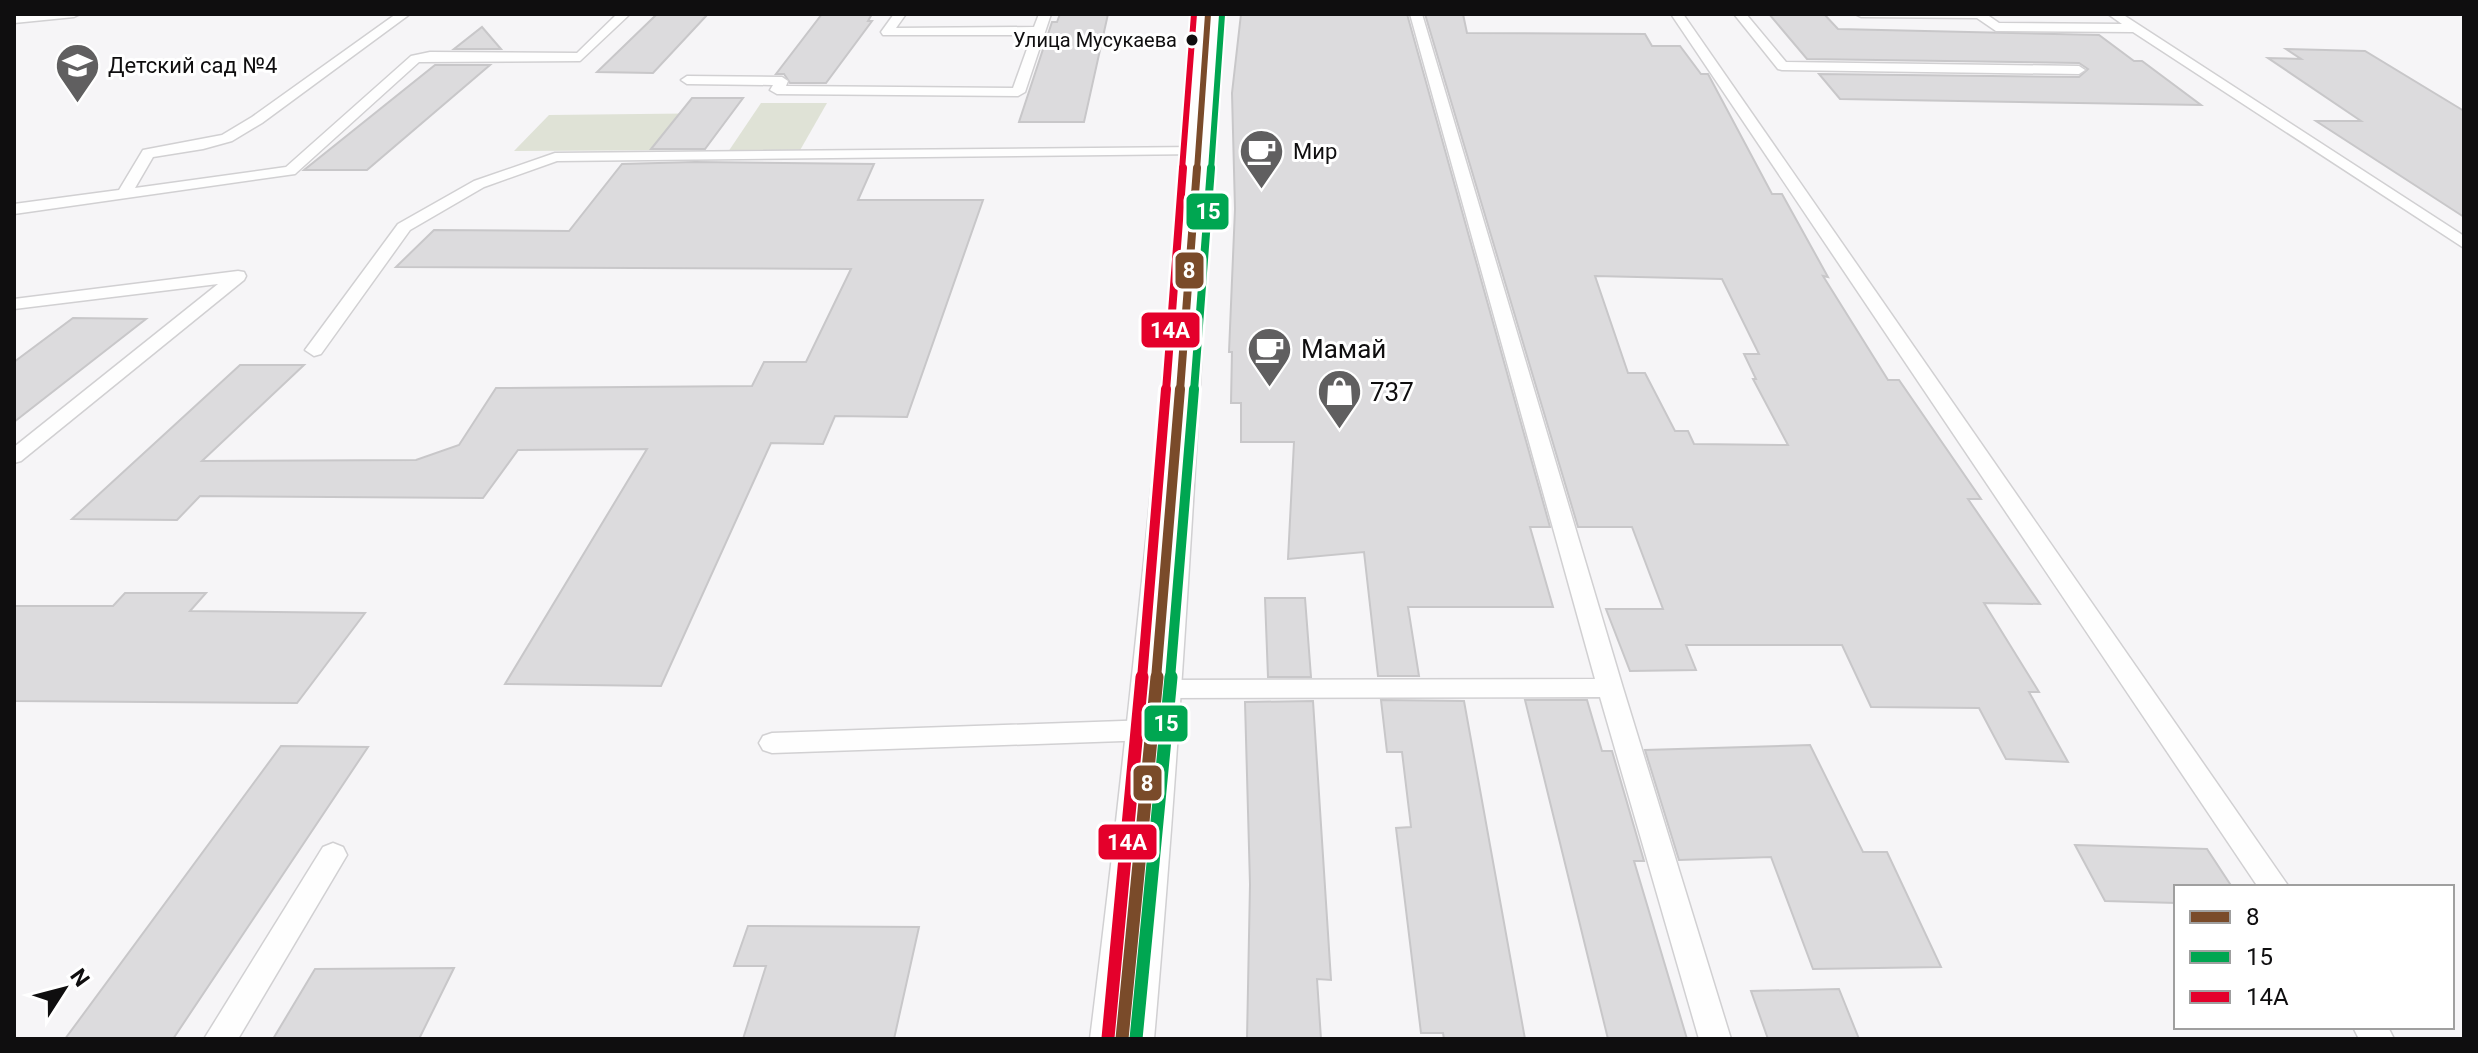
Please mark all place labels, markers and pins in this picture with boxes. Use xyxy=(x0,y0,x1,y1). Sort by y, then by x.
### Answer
place label: Улица Мусукаева xyxy=(1013,28,1177,52)
marker: Улица Мусукаева xyxy=(1184,32,1200,48)
school or university icon: Детский сад №4 xyxy=(53,41,101,104)
place label: Детский сад №4 xyxy=(108,53,277,78)
cafe icon: Мир xyxy=(1238,127,1286,190)
place label: Мир xyxy=(1293,139,1337,164)
cafe icon: Мамай xyxy=(1246,325,1294,388)
place label: Мамай xyxy=(1301,334,1386,364)
shop icon: 737 xyxy=(1315,368,1363,431)
place label: 737 xyxy=(1370,377,1414,407)

